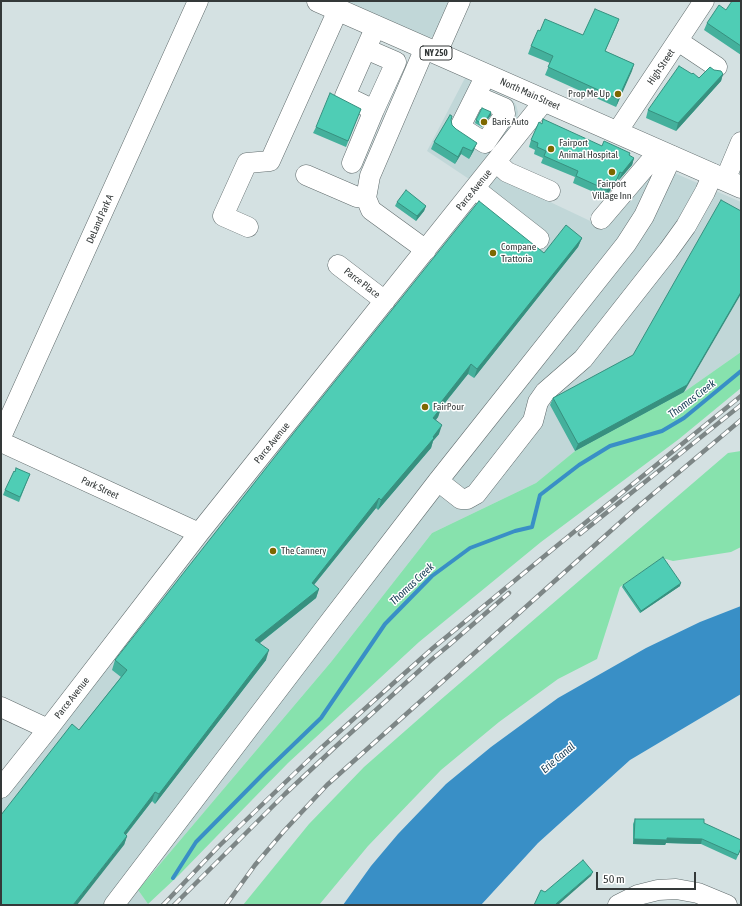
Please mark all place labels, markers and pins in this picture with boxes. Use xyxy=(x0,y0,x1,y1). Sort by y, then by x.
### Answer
place label: Prop Me Up xyxy=(568,88,610,100)
marker: Prop Me Up xyxy=(613,89,623,99)
place label: Baris Auto xyxy=(492,116,529,128)
marker: Baris Auto xyxy=(479,117,489,127)
place label: Fairport Animal Hospital xyxy=(559,137,618,160)
marker: Fairport Animal Hospital xyxy=(546,144,556,154)
marker: Fairport Village Inn xyxy=(607,167,617,177)
place label: Fairport Village Inn xyxy=(592,178,632,202)
place label: Compane Trattoria xyxy=(501,241,536,264)
marker: Compane Trattoria xyxy=(488,248,498,258)
place label: FairPour xyxy=(433,401,464,413)
marker: FairPour xyxy=(420,402,430,412)
place label: The Cannery xyxy=(281,545,326,557)
marker: The Cannery xyxy=(268,546,278,556)

